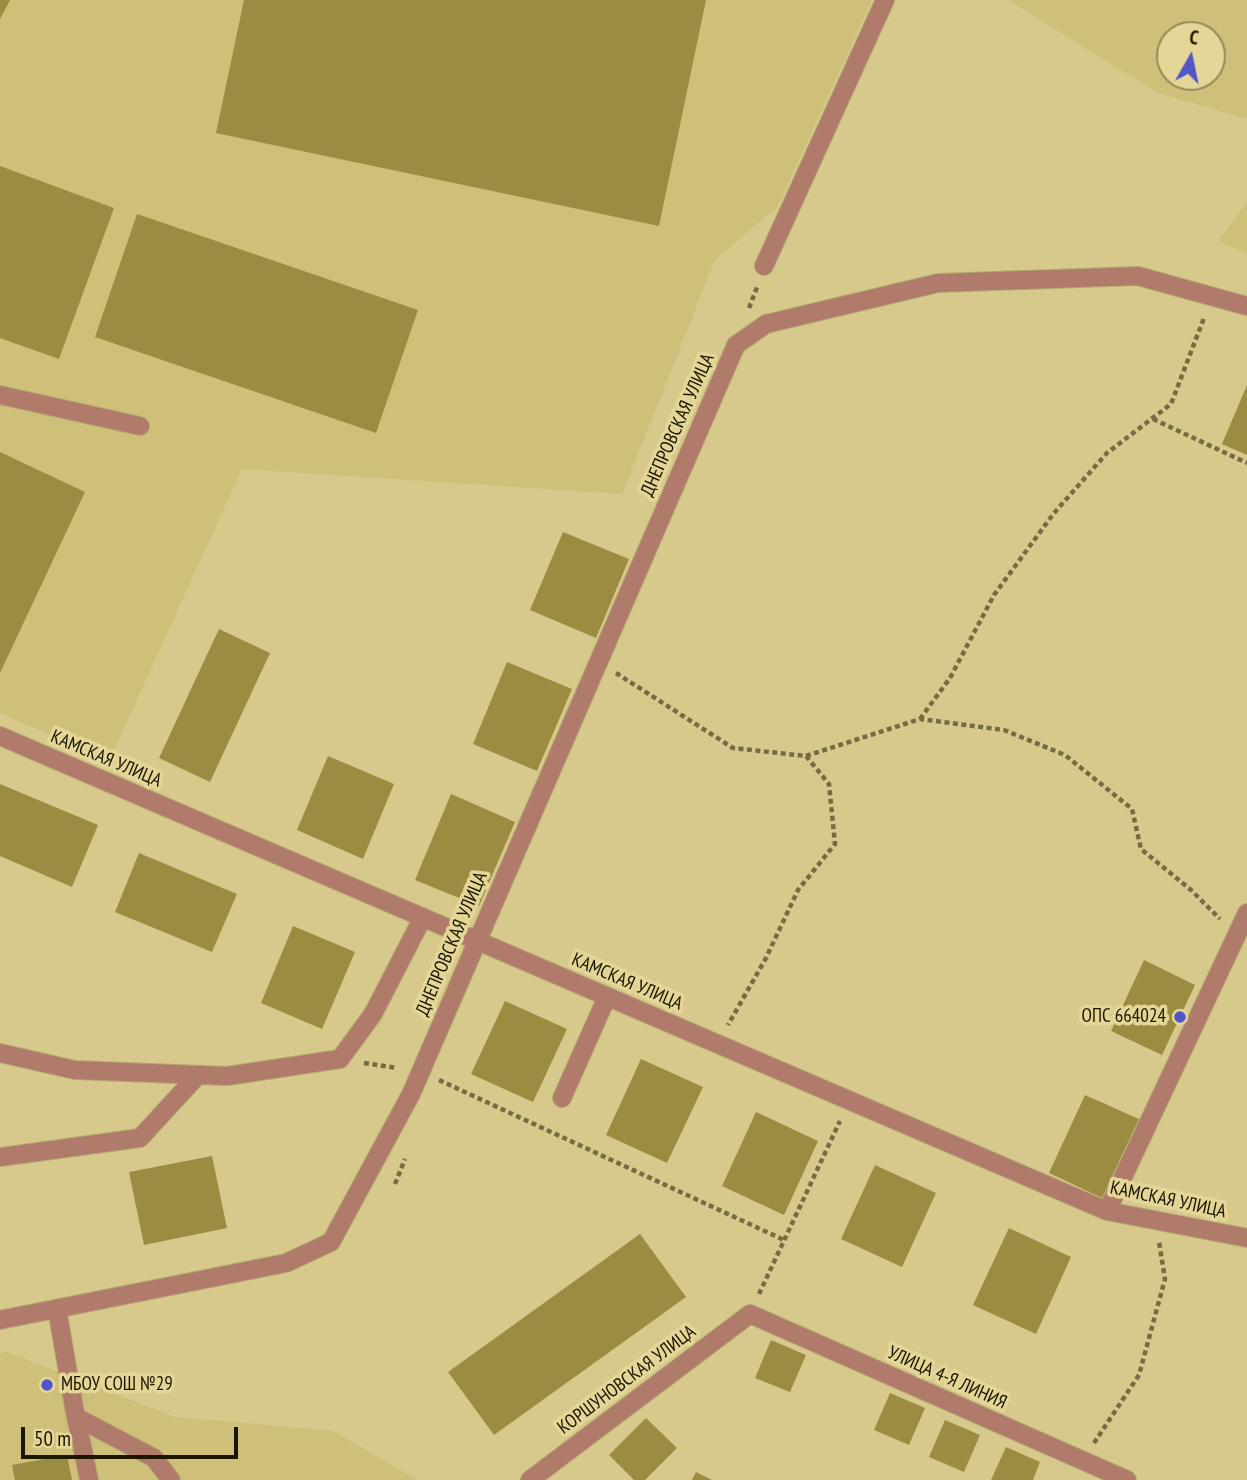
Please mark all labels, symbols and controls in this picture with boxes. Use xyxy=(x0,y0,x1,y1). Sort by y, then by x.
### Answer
north arrow xyxy=(1156,21,1226,91)
text: С xyxy=(1188,25,1200,50)
street label: ДНЕПРОВСКАЯ УЛИЦА xyxy=(636,350,720,500)
street label: КАМСКАЯ УЛИЦА xyxy=(47,725,165,793)
street label: ДНЕПРОВСКАЯ УЛИЦА xyxy=(411,869,493,1019)
street label: КАМСКАЯ УЛИЦА xyxy=(568,948,686,1016)
place label: ОПС 664024 xyxy=(1082,1006,1166,1028)
marker: ОПС 664024 xyxy=(1172,1009,1188,1025)
street label: КАМСКАЯ УЛИЦА xyxy=(1108,1177,1228,1223)
street label: КОРШУНОВСКАЯ УЛИЦА xyxy=(553,1321,701,1439)
street label: УЛИЦА 4-Я ЛИНИЯ xyxy=(884,1342,1010,1414)
place label: МБОУ СОШ №29 xyxy=(61,1374,173,1396)
marker: МБОУ СОШ №29 xyxy=(39,1377,55,1393)
scale bar xyxy=(24,1414,242,1458)
text: 50 m xyxy=(34,1425,71,1452)

